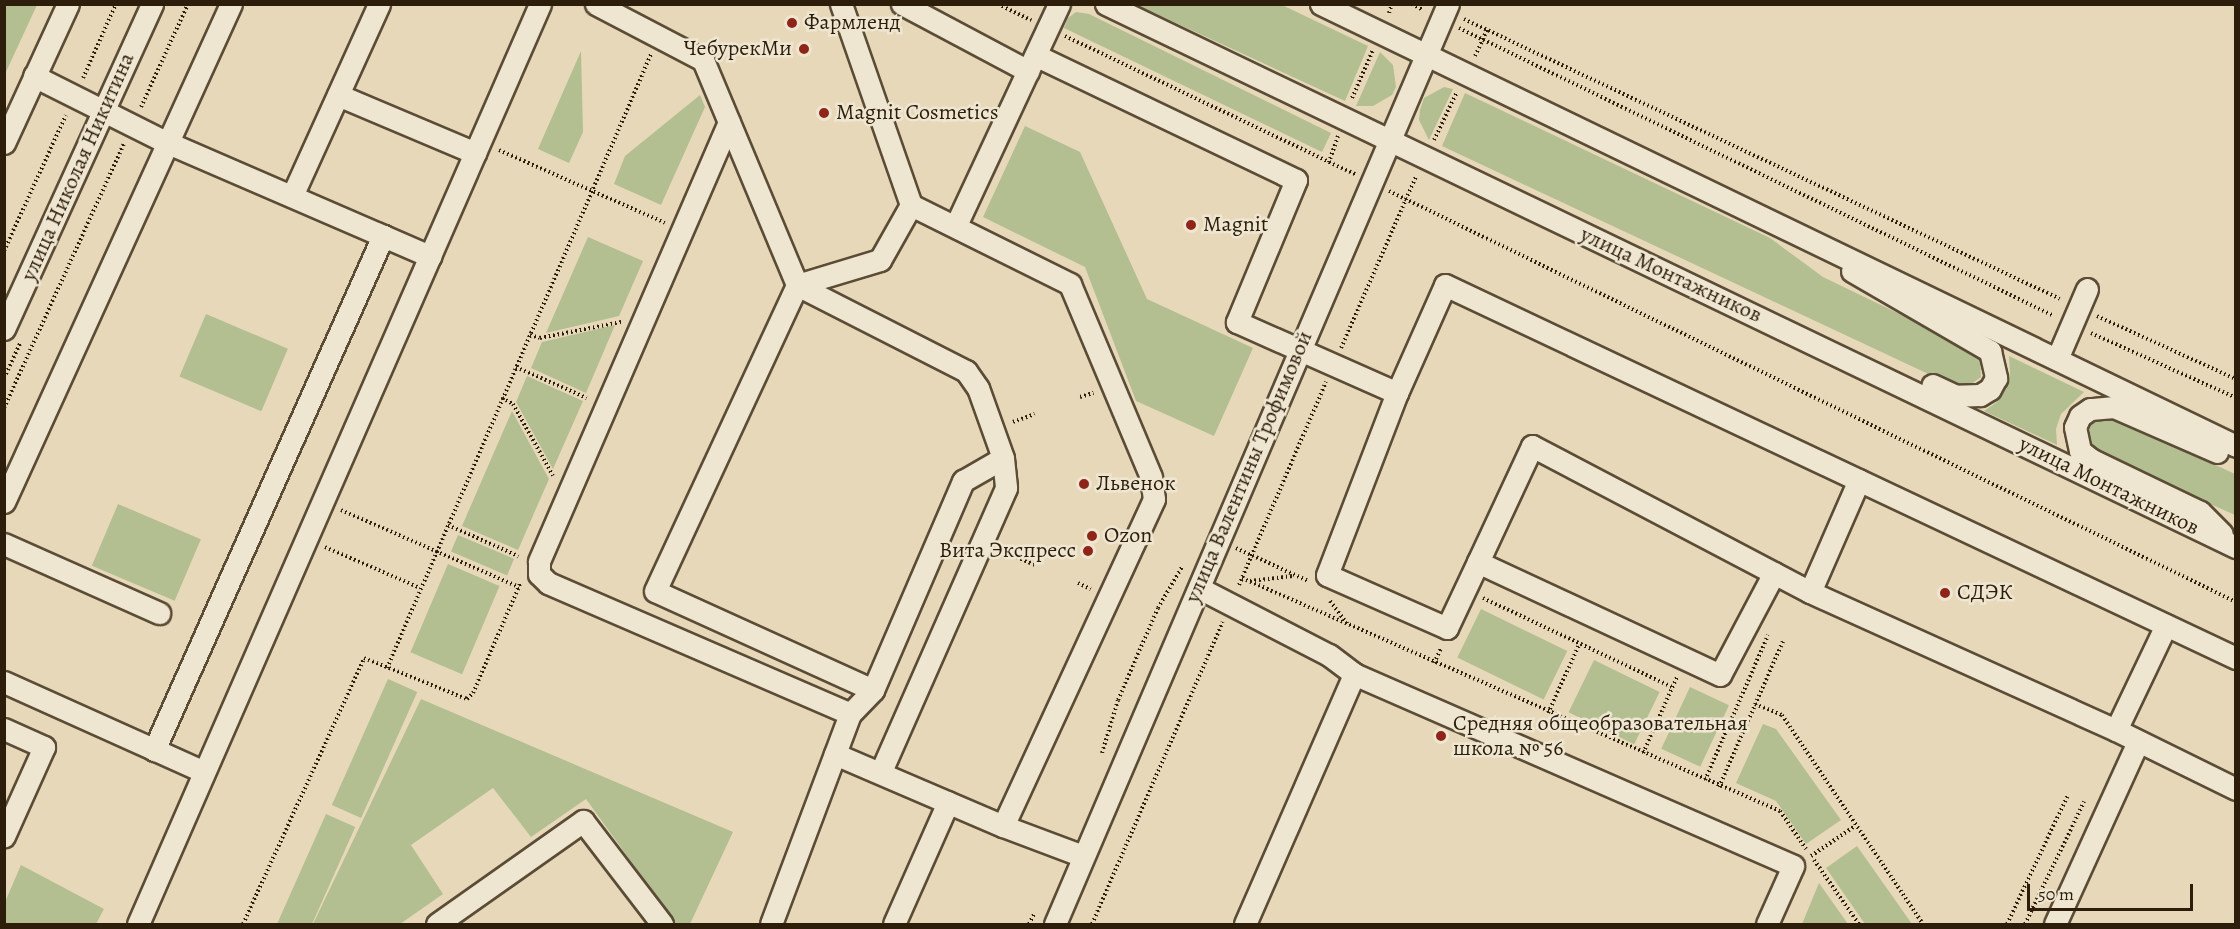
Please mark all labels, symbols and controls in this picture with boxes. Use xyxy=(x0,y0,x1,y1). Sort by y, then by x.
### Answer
place label: Фармленд xyxy=(804,10,901,36)
marker: Фармленд xyxy=(785,16,799,30)
place label: ЧебурекМи xyxy=(684,36,792,62)
marker: ЧебурекМи xyxy=(797,42,811,56)
street label: улица Николая Никитина xyxy=(16,49,140,285)
place label: Magnit Cosmetics xyxy=(836,100,998,126)
marker: Magnit Cosmetics xyxy=(817,106,831,120)
place label: Magnit xyxy=(1203,212,1268,238)
marker: Magnit xyxy=(1184,218,1198,232)
street label: улица Монтажников xyxy=(1576,221,1766,329)
street label: улица Валентины Трофимовой xyxy=(1180,327,1318,607)
street label: улица Монтажников xyxy=(2015,431,2203,541)
place label: Львенок xyxy=(1096,471,1176,497)
marker: Львенок xyxy=(1077,477,1091,491)
place label: Ozon xyxy=(1104,523,1152,549)
marker: Ozon xyxy=(1085,529,1099,543)
place label: Вита Экспресс xyxy=(939,538,1076,564)
marker: Вита Экспресс xyxy=(1081,544,1095,558)
place label: СДЭК xyxy=(1957,580,2012,606)
marker: СДЭК xyxy=(1938,586,1952,600)
place label: Средняя общеобразовательная школа № 56 xyxy=(1453,710,1748,762)
marker: Средняя общеобразовательная школа № 56 xyxy=(1434,729,1448,743)
scale bar xyxy=(2030,872,2196,910)
text: 50 m xyxy=(2038,882,2074,906)

